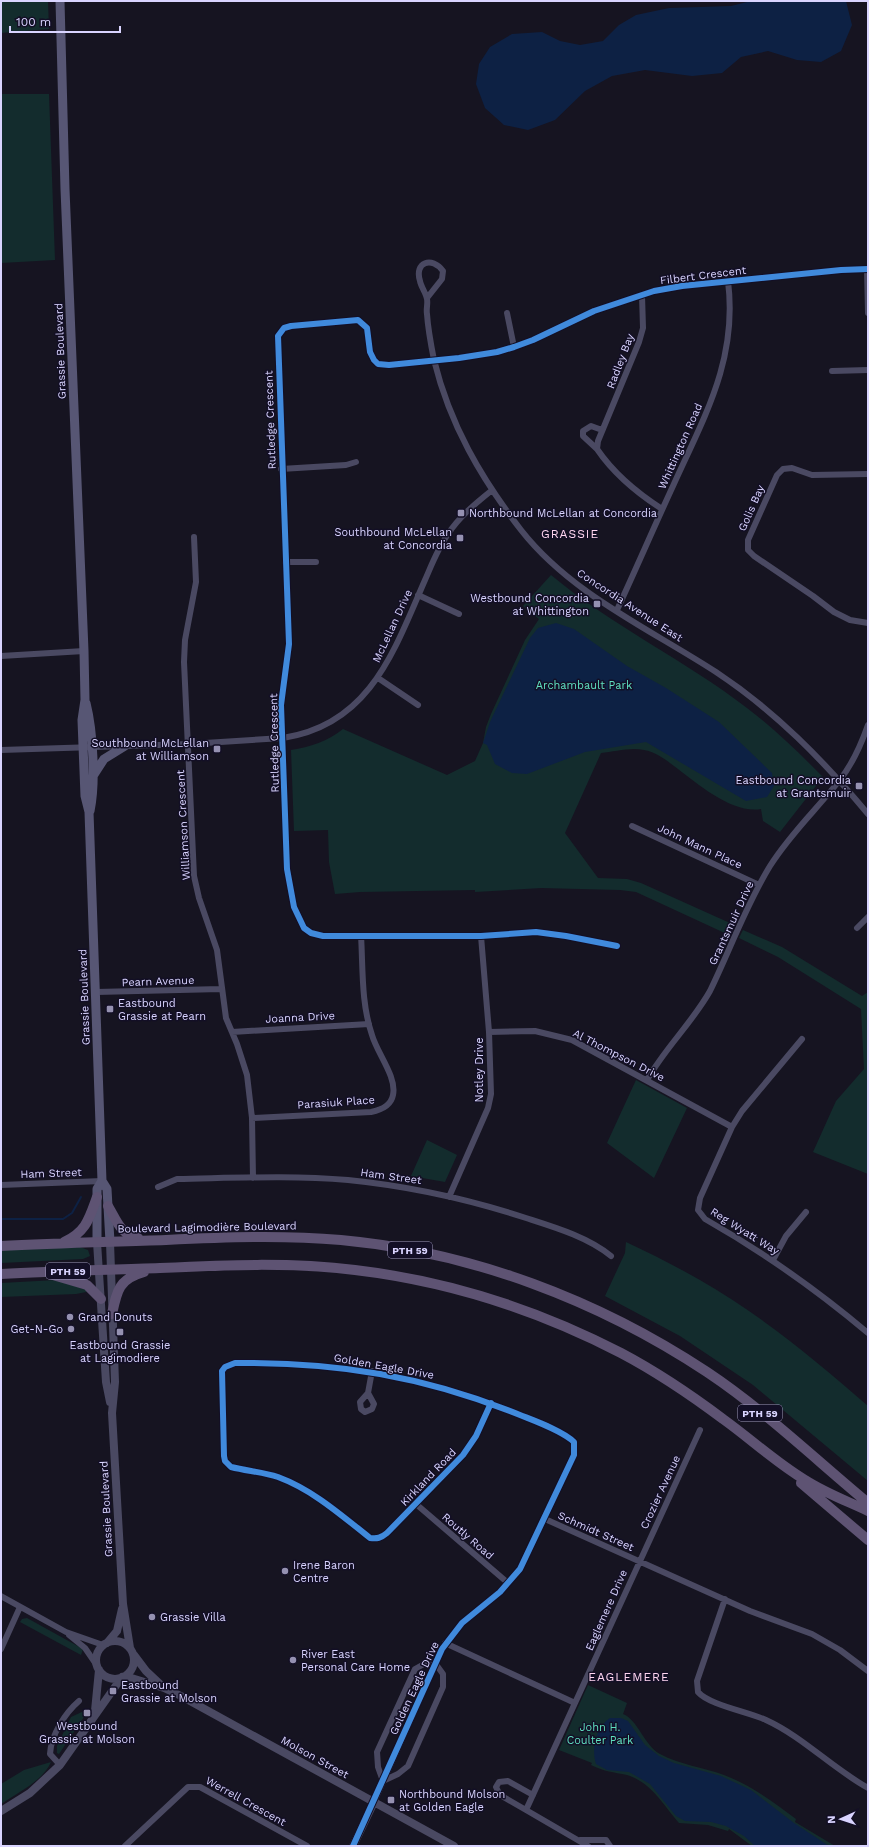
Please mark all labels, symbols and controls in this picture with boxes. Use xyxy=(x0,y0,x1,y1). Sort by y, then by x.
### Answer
scale bar xyxy=(10,8,120,34)
text: 100 m xyxy=(16,15,51,29)
street label: Filbert Crescent xyxy=(659,264,747,287)
street label: Grassie Boulevard xyxy=(52,303,69,399)
street label: Radley Bay xyxy=(604,332,637,390)
street label: Rutledge Crescent xyxy=(262,370,279,470)
street label: Whittington Road xyxy=(656,401,705,491)
street label: Golis Bay xyxy=(736,483,768,533)
place label: Northbound McLellan at Concordia xyxy=(469,507,657,520)
marker: Northbound McLellan at Concordia xyxy=(456,508,466,518)
place label: Southbound McLellan at Concordia xyxy=(334,526,452,552)
district label: GRASSIE xyxy=(541,527,599,541)
marker: Southbound McLellan at Concordia xyxy=(455,533,465,543)
street label: Concordia Avenue East xyxy=(574,566,685,645)
street label: McLellan Drive xyxy=(370,588,415,665)
place label: Westbound Concordia at Whittington xyxy=(470,592,589,618)
marker: Westbound Concordia at Whittington xyxy=(592,599,602,609)
park label: Archambault Park xyxy=(536,679,632,692)
street label: Rutledge Crescent xyxy=(267,693,282,793)
place label: Southbound McLellan at Williamson xyxy=(91,737,209,763)
marker: Southbound McLellan at Williamson xyxy=(212,744,222,754)
street label: Williamson Crescent xyxy=(174,769,193,881)
place label: Eastbound Concordia at Grantsmuir xyxy=(736,774,852,800)
marker: Eastbound Concordia at Grantsmuir xyxy=(854,781,864,791)
street label: John Mann Place xyxy=(655,821,744,872)
street label: Grantsmuir Drive xyxy=(706,879,757,967)
street label: Grassie Boulevard xyxy=(76,949,93,1045)
street label: Pearn Avenue xyxy=(121,974,195,989)
place label: Eastbound Grassie at Pearn xyxy=(118,997,206,1023)
marker: Eastbound Grassie at Pearn xyxy=(105,1004,115,1014)
street label: Joanna Drive xyxy=(265,1009,335,1026)
street label: Al Thompson Drive xyxy=(571,1027,667,1084)
street label: Notley Drive xyxy=(473,1037,486,1103)
street label: Parasiuk Place xyxy=(297,1093,375,1112)
street label: Ham Street xyxy=(20,1166,82,1181)
street label: Ham Street xyxy=(360,1166,423,1187)
street label: Reg Wyatt Way xyxy=(708,1205,782,1258)
street label: Boulevard Lagimodière Boulevard xyxy=(117,1219,297,1236)
road number: PTH 59 xyxy=(388,1242,432,1258)
road number: PTH 59 xyxy=(46,1263,90,1279)
place label: Grand Donuts xyxy=(78,1311,153,1324)
marker: Grand Donuts xyxy=(65,1312,75,1322)
place label: Get-N-Go xyxy=(11,1323,63,1336)
marker: Get-N-Go xyxy=(66,1324,76,1334)
marker: Eastbound Grassie at Lagimodiere xyxy=(115,1327,125,1337)
place label: Eastbound Grassie at Lagimodiere xyxy=(70,1339,170,1365)
street label: Golden Eagle Drive xyxy=(333,1351,435,1382)
road number: PTH 59 xyxy=(738,1405,782,1421)
street label: Kirkland Road xyxy=(398,1446,459,1509)
street label: Crozier Avenue xyxy=(638,1453,683,1531)
street label: Grassie Boulevard xyxy=(97,1461,116,1557)
street label: Schmidt Street xyxy=(556,1509,636,1554)
street label: Routly Road xyxy=(439,1510,496,1562)
place label: Irene Baron Centre xyxy=(293,1559,355,1585)
marker: Irene Baron Centre xyxy=(280,1566,290,1576)
street label: Eaglemere Drive xyxy=(583,1568,630,1653)
place label: Grassie Villa xyxy=(160,1611,226,1624)
marker: Grassie Villa xyxy=(147,1612,157,1622)
street label: Golden Eagle Drive xyxy=(387,1639,442,1737)
place label: River East Personal Care Home xyxy=(301,1648,410,1674)
marker: River East Personal Care Home xyxy=(288,1655,298,1665)
district label: EAGLEMERE xyxy=(588,1670,670,1684)
place label: Eastbound Grassie at Molson xyxy=(121,1679,217,1705)
marker: Eastbound Grassie at Molson xyxy=(108,1686,118,1696)
marker: Westbound Grassie at Molson xyxy=(82,1708,92,1718)
place label: Westbound Grassie at Molson xyxy=(39,1720,135,1746)
park label: John H. Coulter Park xyxy=(567,1721,633,1747)
street label: Molson Street xyxy=(279,1733,351,1782)
street label: Werrell Crescent xyxy=(203,1774,288,1829)
place label: Northbound Molson at Golden Eagle xyxy=(399,1788,505,1814)
marker: Northbound Molson at Golden Eagle xyxy=(386,1795,396,1805)
north arrow xyxy=(821,1799,861,1839)
text: N xyxy=(825,1815,838,1824)

